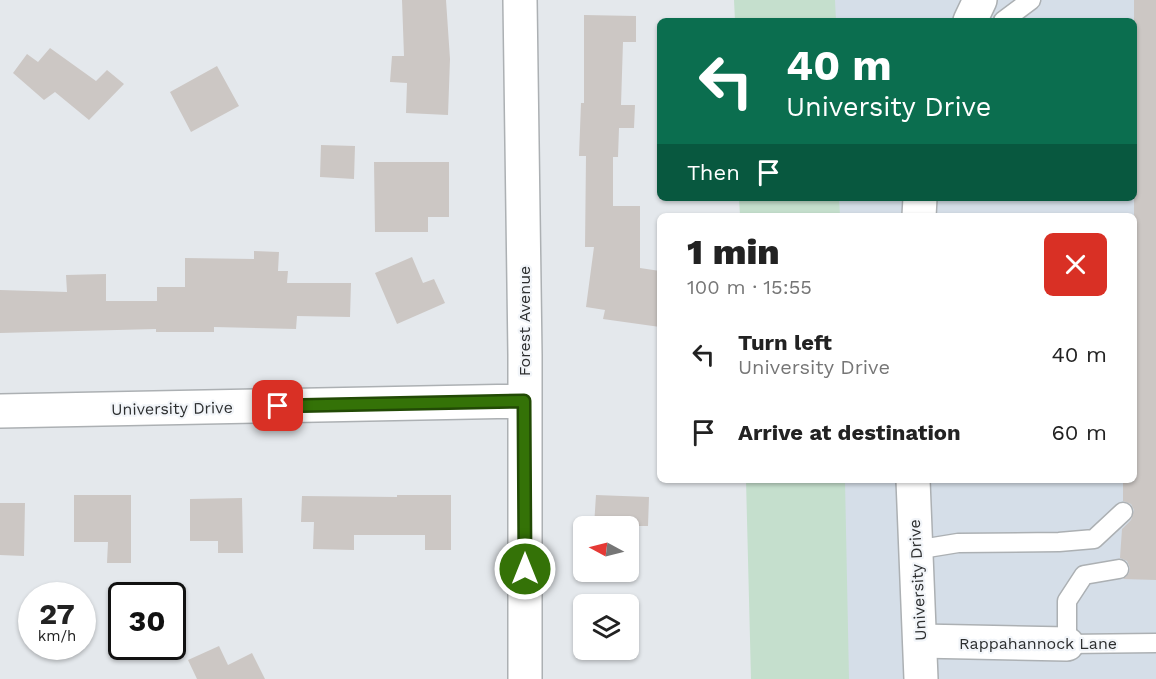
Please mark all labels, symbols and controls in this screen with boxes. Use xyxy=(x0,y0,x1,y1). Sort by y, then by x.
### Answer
text: 40 m xyxy=(786,41,892,90)
icon: left xyxy=(687,42,765,120)
text: University Drive xyxy=(786,91,991,123)
icon: arrive xyxy=(752,156,785,189)
text: Then xyxy=(687,160,740,185)
text: 1 min xyxy=(687,231,780,273)
button: close xyxy=(1044,233,1107,296)
street label: Forest Avenue xyxy=(515,266,534,376)
text: 100 m · 15:55 xyxy=(687,275,812,299)
text: Turn left xyxy=(738,330,832,355)
icon: left xyxy=(687,338,720,371)
text: 40 m xyxy=(1051,342,1107,367)
text: University Drive xyxy=(738,355,890,379)
pin xyxy=(252,380,303,431)
icon: arrive xyxy=(261,389,294,422)
street label: University Drive xyxy=(111,398,233,419)
icon: arrive xyxy=(687,416,720,449)
text: Arrive at destination xyxy=(738,420,961,445)
text: 60 m xyxy=(1051,420,1107,445)
north arrow xyxy=(573,516,639,582)
map controls xyxy=(573,516,639,660)
street label: University Drive xyxy=(905,519,930,641)
position arrow xyxy=(493,537,557,601)
speed limit sign: 30 xyxy=(108,582,186,660)
button: layers xyxy=(573,594,639,660)
text: 27 xyxy=(39,596,75,631)
text: km/h xyxy=(38,627,76,645)
street label: Rappahannock Lane xyxy=(959,634,1117,653)

